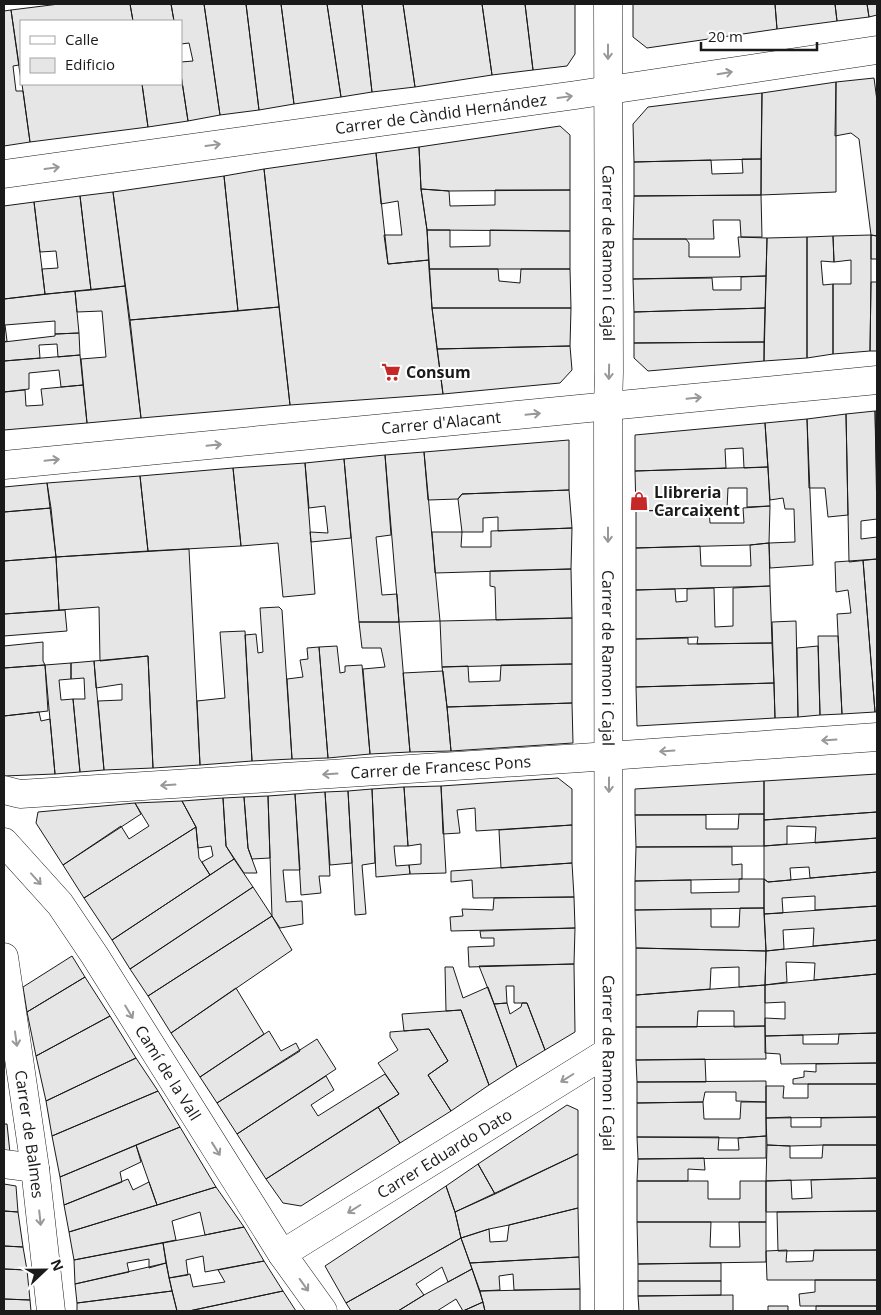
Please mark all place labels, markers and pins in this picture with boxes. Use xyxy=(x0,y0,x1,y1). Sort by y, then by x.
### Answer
supermarket icon: Consum xyxy=(380,361,402,383)
place label: Consum xyxy=(406,361,471,383)
place label: Llibreria Carcaixent xyxy=(654,481,740,521)
shop icon: Llibreria Carcaixent xyxy=(628,490,650,512)

